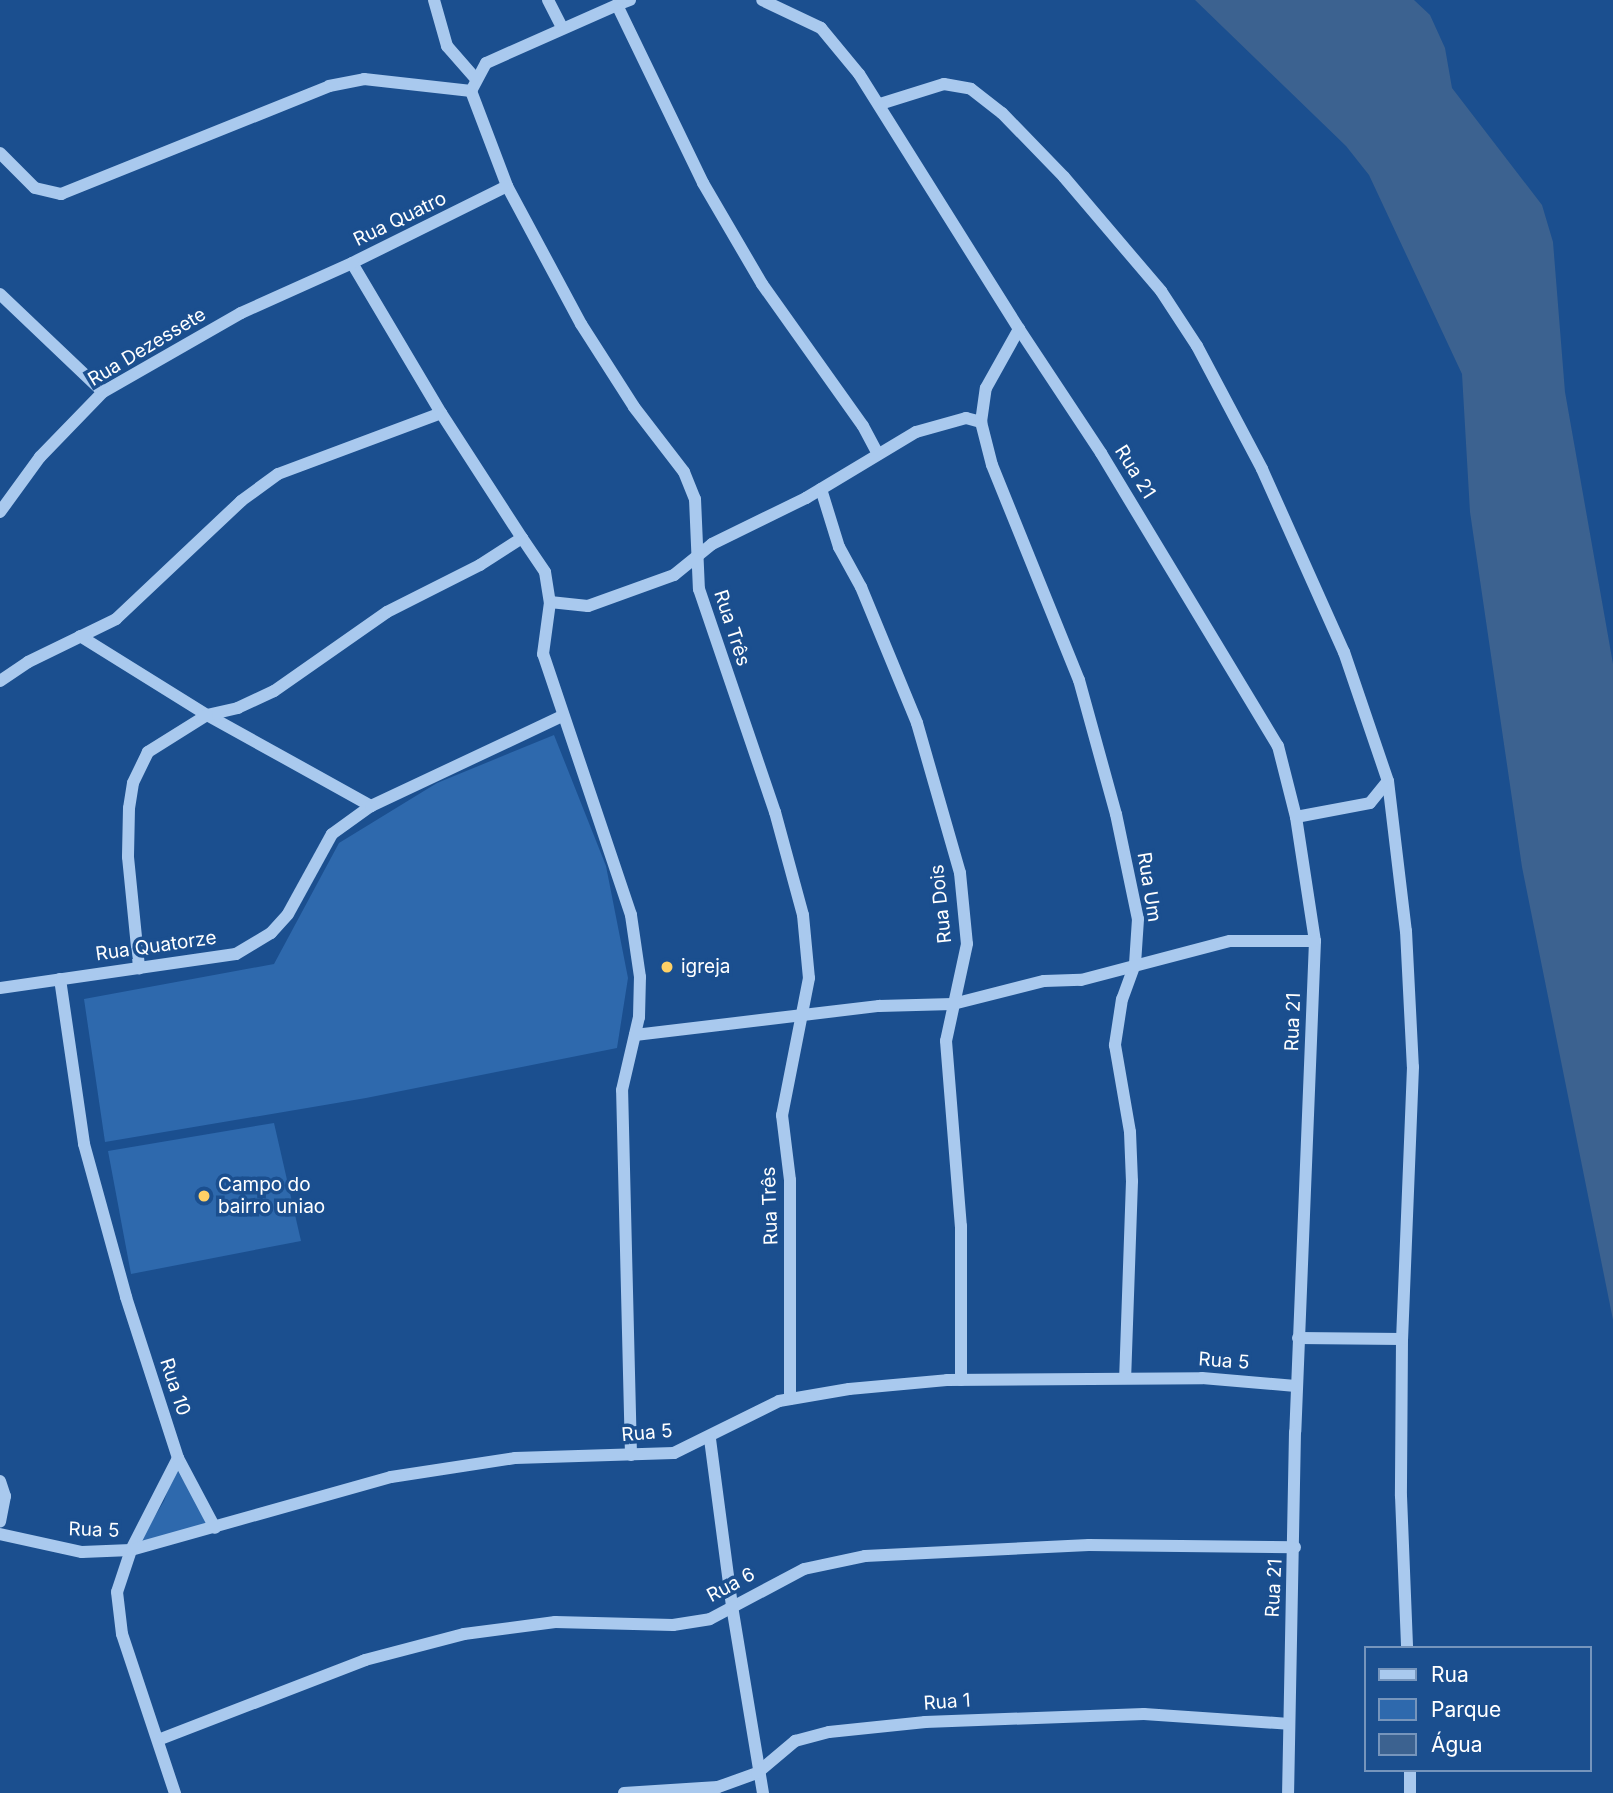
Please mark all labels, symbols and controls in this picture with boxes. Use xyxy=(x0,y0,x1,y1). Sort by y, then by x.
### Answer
street label: Rua Quatro xyxy=(350,187,450,251)
street label: Rua Dezessete xyxy=(84,303,210,391)
street label: Rua 21 xyxy=(1110,441,1160,503)
street label: Rua Três xyxy=(709,587,755,669)
street label: Rua Um xyxy=(1132,851,1166,923)
street label: Rua Dois xyxy=(926,863,956,945)
street label: Rua Quatorze xyxy=(94,926,218,966)
place label: igreja xyxy=(681,956,730,978)
marker: igreja xyxy=(659,959,675,975)
street label: Rua 21 xyxy=(1281,992,1305,1052)
street label: Rua Três xyxy=(757,1166,783,1246)
place label: Campo do bairro uniao xyxy=(218,1174,325,1218)
marker: Campo do bairro uniao xyxy=(196,1188,212,1204)
street label: Rua 5 xyxy=(1198,1348,1250,1374)
street label: Rua 10 xyxy=(155,1355,195,1419)
street label: Rua 5 xyxy=(621,1419,673,1447)
street label: Rua 5 xyxy=(68,1518,120,1542)
street label: Rua 21 xyxy=(1261,1558,1287,1618)
street label: Rua 6 xyxy=(703,1563,759,1607)
legend xyxy=(1364,1646,1592,1772)
text: Rua xyxy=(1431,1662,1469,1687)
street label: Rua 1 xyxy=(923,1689,971,1715)
text: Parque xyxy=(1431,1697,1501,1722)
text: Água xyxy=(1431,1732,1483,1757)

